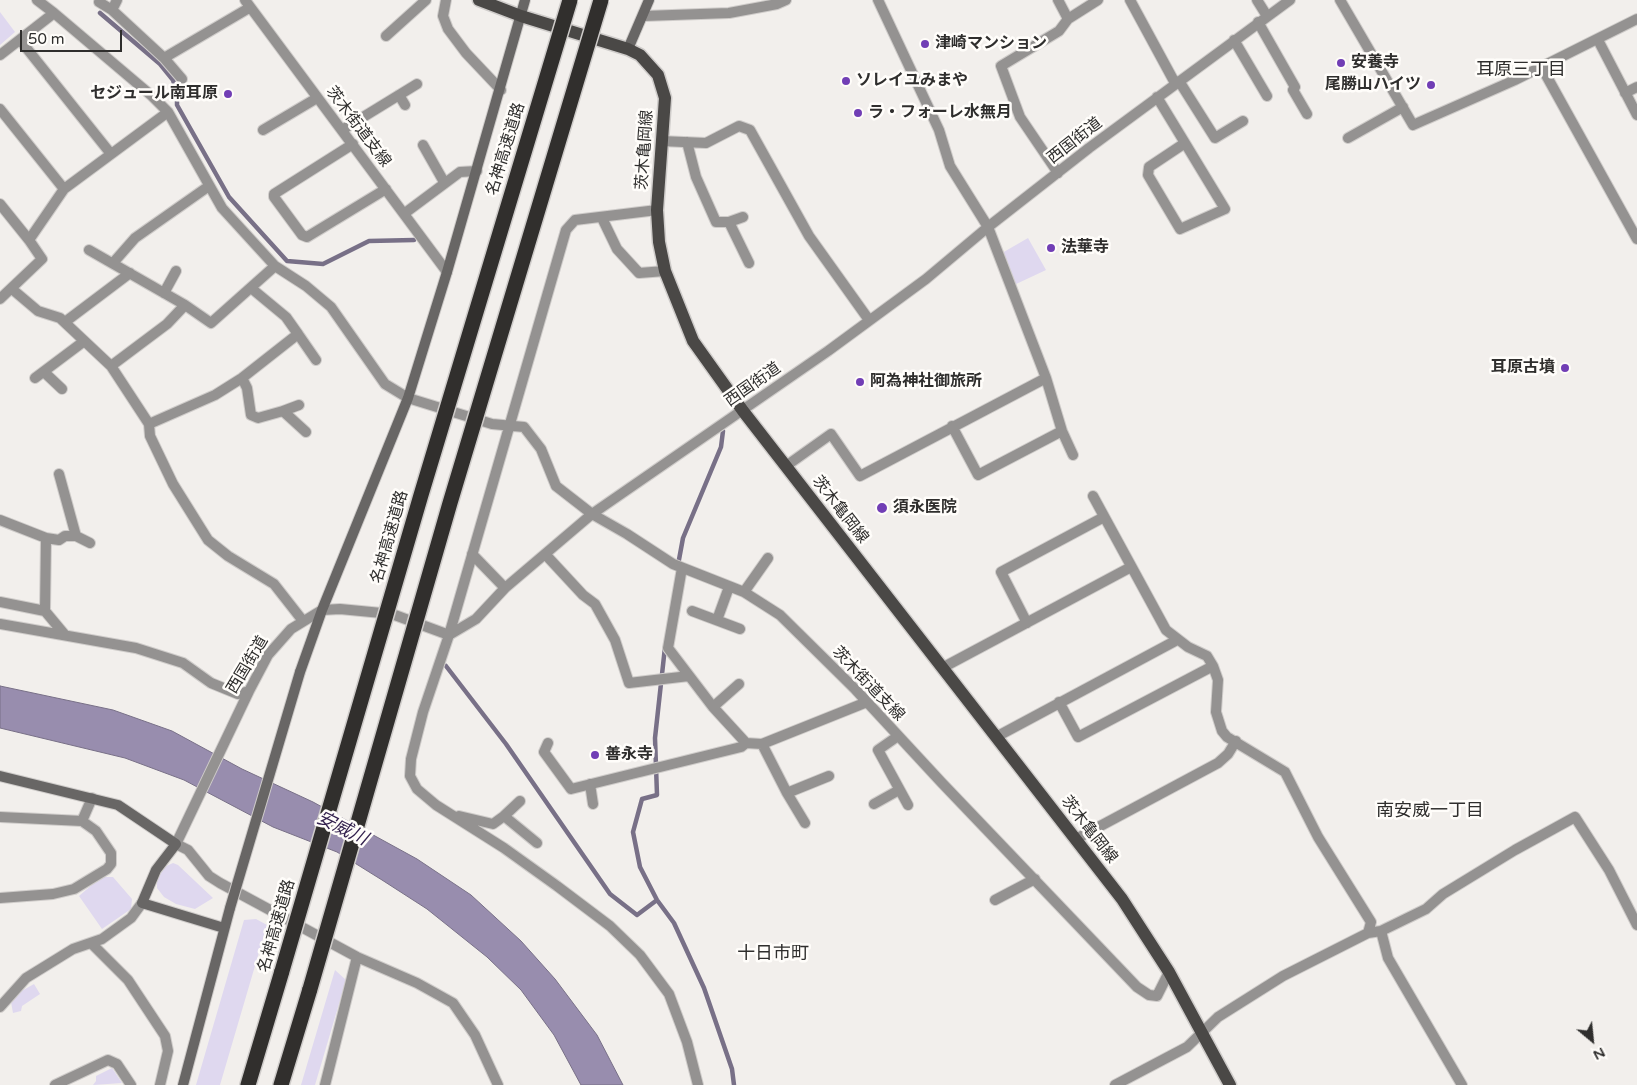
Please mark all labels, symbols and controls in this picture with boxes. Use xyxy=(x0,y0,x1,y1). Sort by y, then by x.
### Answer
scale bar xyxy=(22,20,125,52)
text: 50 m xyxy=(28,30,65,48)
place label: 津崎マンション xyxy=(935,34,1047,54)
marker: 津崎マンション xyxy=(919,38,931,50)
place label: 安養寺 xyxy=(1351,53,1399,73)
marker: 安養寺 xyxy=(1335,57,1347,69)
district label: 耳原三丁目 xyxy=(1476,59,1566,81)
place label: ソレイユみまや xyxy=(856,71,968,91)
marker: ソレイユみまや xyxy=(840,75,852,87)
place label: 尾勝山ハイツ xyxy=(1325,75,1421,95)
marker: 尾勝山ハイツ xyxy=(1425,79,1437,91)
street label: 茨木街道支線 xyxy=(321,83,395,171)
place label: セジュール南耳原 xyxy=(90,84,218,104)
marker: セジュール南耳原 xyxy=(222,88,234,100)
street label: 名神高速道路 xyxy=(483,100,529,198)
place label: ラ・フォーレ水無月 xyxy=(868,103,1012,123)
marker: ラ・フォーレ水無月 xyxy=(852,107,864,119)
street label: 茨木亀岡線 xyxy=(633,109,657,191)
street label: 西国街道 xyxy=(1044,114,1106,168)
place label: 法華寺 xyxy=(1061,238,1109,258)
marker: 法華寺 xyxy=(1045,242,1057,254)
place label: 耳原古墳 xyxy=(1491,358,1555,378)
street label: 西国街道 xyxy=(721,359,785,411)
marker: 耳原古墳 xyxy=(1559,362,1571,374)
place label: 阿為神社御旅所 xyxy=(870,372,982,392)
marker: 阿為神社御旅所 xyxy=(854,376,866,388)
street label: 茨木亀岡線 xyxy=(808,473,872,547)
street label: 名神高速道路 xyxy=(368,488,412,586)
place label: 須永医院 xyxy=(893,498,957,518)
marker: 須永医院 xyxy=(875,501,889,515)
street label: 西国街道 xyxy=(223,633,273,697)
street label: 茨木街道支線 xyxy=(828,643,908,725)
place label: 善永寺 xyxy=(605,745,653,765)
marker: 善永寺 xyxy=(589,749,601,761)
street label: 茨木亀岡線 xyxy=(1057,793,1121,867)
district label: 南安威一丁目 xyxy=(1376,800,1484,822)
water label: 安威川 xyxy=(313,807,371,851)
street label: 名神高速道路 xyxy=(255,877,299,975)
district label: 十日市町 xyxy=(737,943,809,965)
north arrow xyxy=(1567,1015,1617,1065)
text: N xyxy=(1590,1044,1608,1064)

